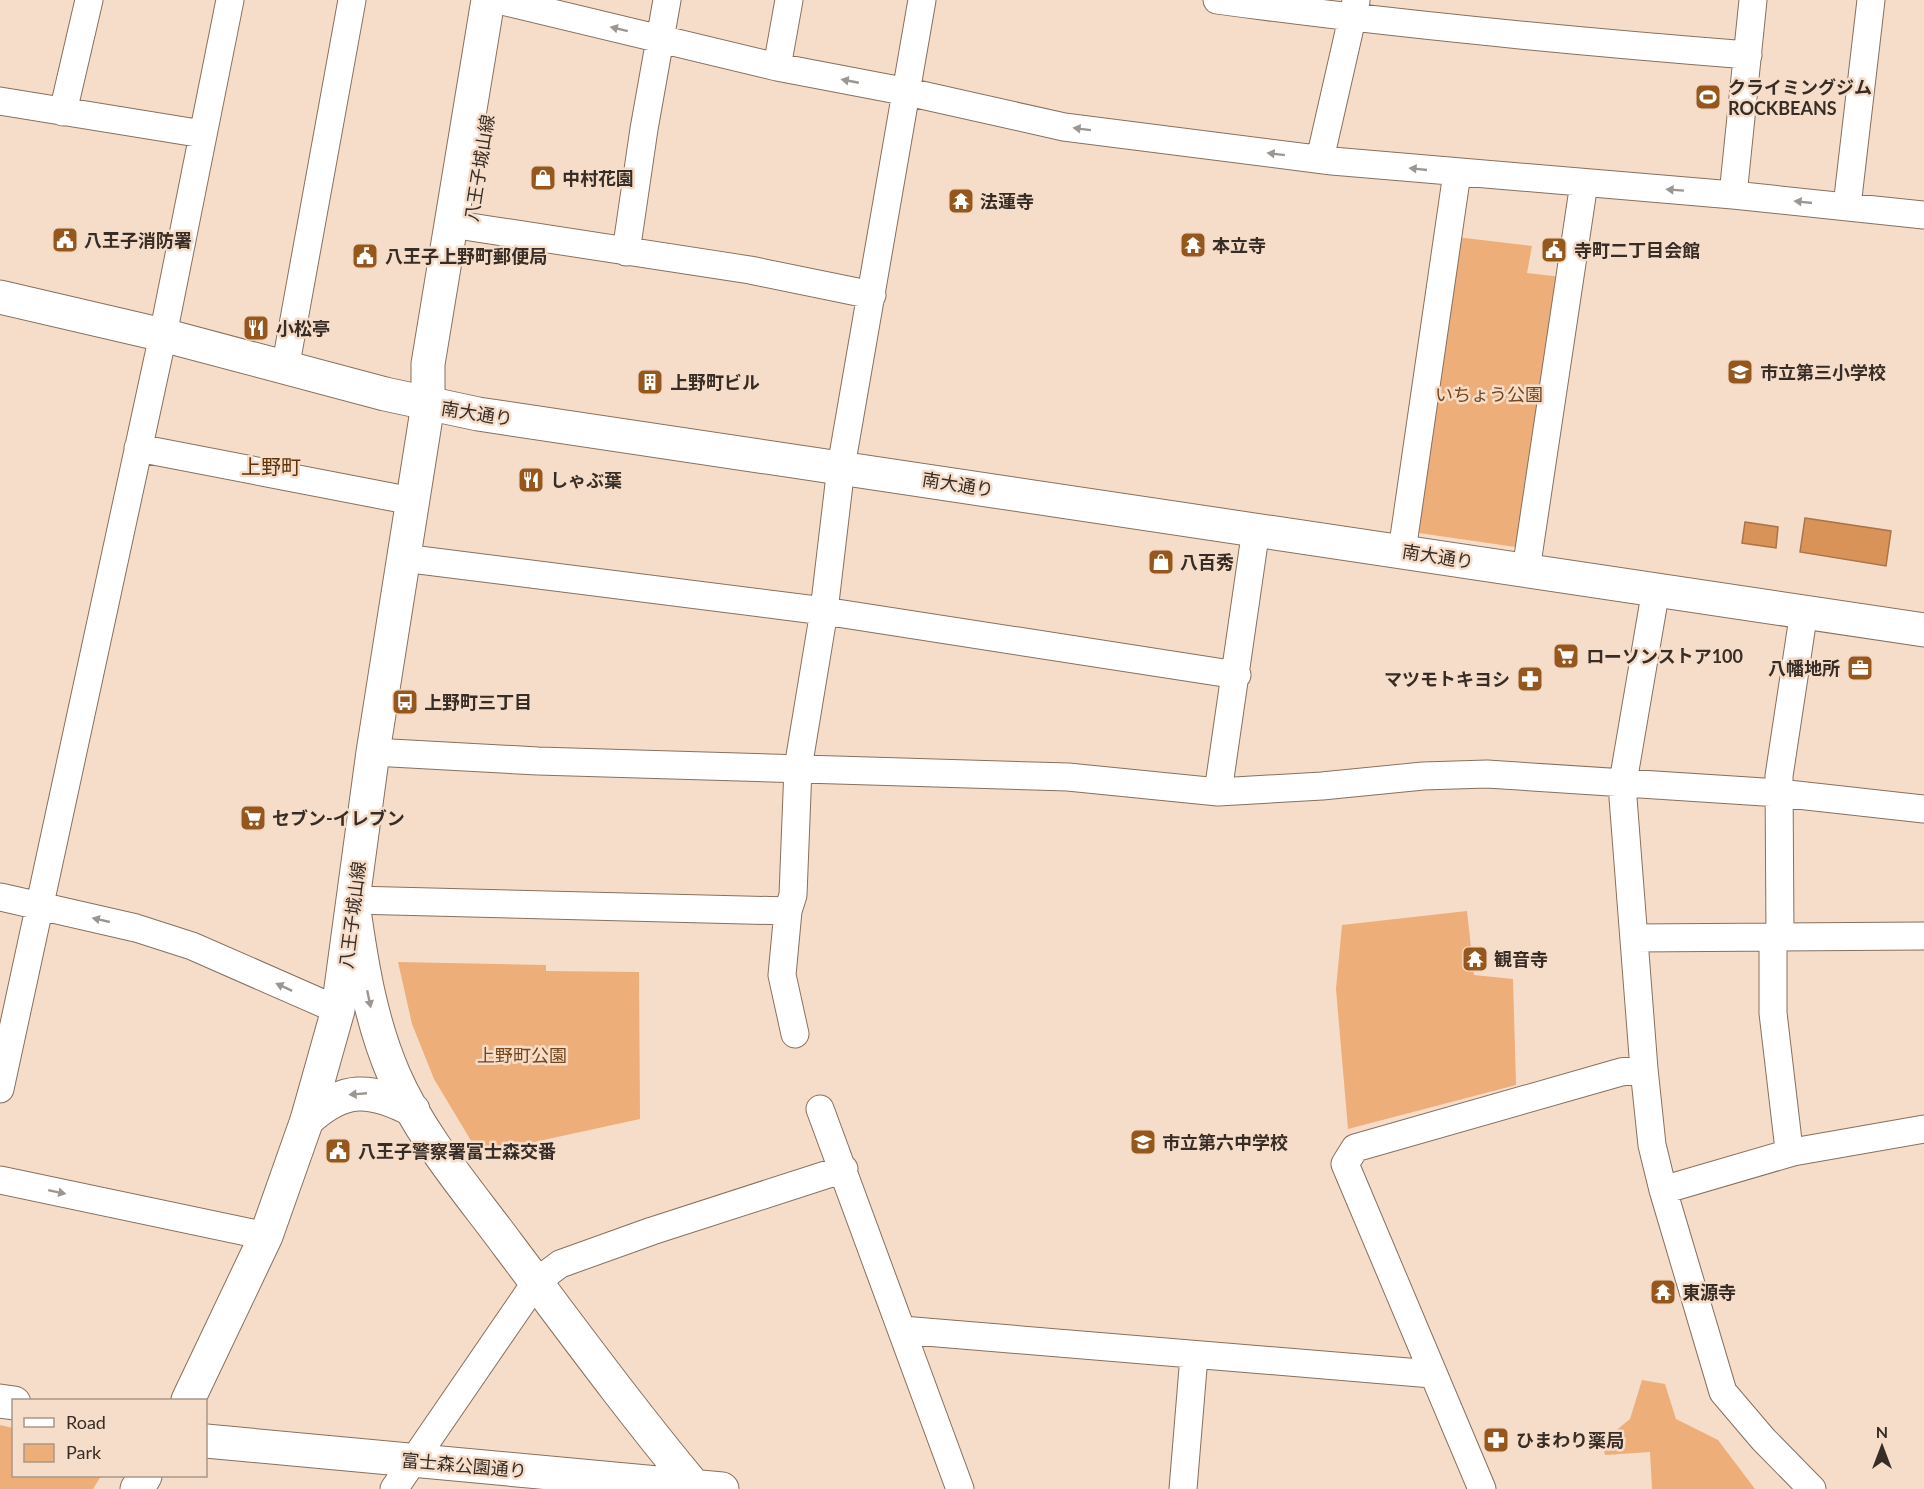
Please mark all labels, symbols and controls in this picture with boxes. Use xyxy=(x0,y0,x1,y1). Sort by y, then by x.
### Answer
one-way arrow xyxy=(610,23,628,33)
one-way arrow xyxy=(840,76,859,85)
place label: クライミングジム ROCKBEANS xyxy=(1728,76,1872,119)
sports icon: クライミングジム ROCKBEANS xyxy=(1693,82,1723,112)
street label: 八王子城山線 xyxy=(460,113,498,223)
one-way arrow xyxy=(1073,125,1092,134)
one-way arrow xyxy=(1266,149,1285,158)
shop icon: 中村花園 xyxy=(528,163,558,193)
one-way arrow xyxy=(1408,164,1427,174)
place label: 中村花園 xyxy=(562,167,634,189)
one-way arrow xyxy=(1665,185,1684,195)
temple icon: 法蓮寺 xyxy=(946,186,976,216)
place label: 法蓮寺 xyxy=(980,190,1034,212)
one-way arrow xyxy=(1794,197,1813,207)
public building icon: 八王子消防署 xyxy=(50,225,80,255)
place label: 八王子消防署 xyxy=(84,229,192,251)
temple icon: 本立寺 xyxy=(1178,230,1208,260)
place label: 本立寺 xyxy=(1212,234,1266,256)
public building icon: 寺町二丁目会館 xyxy=(1539,235,1569,265)
place label: 寺町二丁目会館 xyxy=(1574,239,1700,261)
public building icon: 八王子上野町郵便局 xyxy=(350,241,380,271)
place label: 八王子上野町郵便局 xyxy=(385,245,547,267)
restaurant icon: 小松亭 xyxy=(241,313,271,343)
place label: 小松亭 xyxy=(276,317,330,339)
school or university icon: 市立第三小学校 xyxy=(1725,357,1755,387)
place label: 市立第三小学校 xyxy=(1760,361,1886,383)
building icon: 上野町ビル xyxy=(635,367,665,397)
place label: 上野町ビル xyxy=(670,371,760,393)
park label: いちょう公園 xyxy=(1435,383,1543,405)
street label: 南大通り xyxy=(440,397,514,429)
district label: 上野町 xyxy=(241,454,301,478)
restaurant icon: しゃぶ葉 xyxy=(516,465,546,495)
street label: 南大通り xyxy=(921,468,995,500)
place label: しゃぶ葉 xyxy=(550,469,622,491)
street label: 南大通り xyxy=(1401,540,1475,572)
shop icon: 八百秀 xyxy=(1146,547,1176,577)
place label: 八百秀 xyxy=(1180,551,1234,573)
supermarket icon: ローソンストア100 xyxy=(1551,641,1581,671)
place label: ローソンストア100 xyxy=(1586,645,1743,667)
office icon: 八幡地所 xyxy=(1845,653,1875,683)
place label: 八幡地所 xyxy=(1768,657,1840,679)
pharmacy icon: マツモトキヨシ xyxy=(1515,664,1545,694)
place label: マツモトキヨシ xyxy=(1384,668,1510,690)
bus stop icon: 上野町三丁目 xyxy=(390,687,420,717)
place label: 上野町三丁目 xyxy=(424,691,532,713)
supermarket icon: セブン-イレブン xyxy=(238,803,268,833)
place label: セブン-イレブン xyxy=(272,807,405,829)
street label: 八王子城山線 xyxy=(335,860,369,970)
one-way arrow xyxy=(92,914,111,924)
temple icon: 観音寺 xyxy=(1460,944,1490,974)
place label: 観音寺 xyxy=(1494,948,1548,970)
one-way arrow xyxy=(275,983,292,992)
one-way arrow xyxy=(364,990,374,1008)
park label: 上野町公園 xyxy=(477,1044,567,1066)
one-way arrow xyxy=(348,1089,367,1099)
school or university icon: 市立第六中学校 xyxy=(1128,1127,1158,1157)
place label: 市立第六中学校 xyxy=(1162,1131,1288,1153)
public building icon: 八王子警察署富士森交番 xyxy=(323,1136,353,1166)
place label: 八王子警察署富士森交番 xyxy=(358,1140,556,1162)
one-way arrow xyxy=(48,1188,67,1197)
temple icon: 東源寺 xyxy=(1648,1277,1678,1307)
place label: 東源寺 xyxy=(1682,1281,1736,1303)
legend xyxy=(12,1399,207,1477)
text: Road xyxy=(66,1411,106,1433)
north arrow xyxy=(1852,1417,1912,1477)
text: N xyxy=(1876,1422,1888,1441)
pharmacy icon: ひまわり薬局 xyxy=(1481,1425,1511,1455)
place label: ひまわり薬局 xyxy=(1516,1429,1624,1451)
text: Park xyxy=(66,1441,102,1463)
street label: 富士森公園通り xyxy=(400,1449,528,1481)

